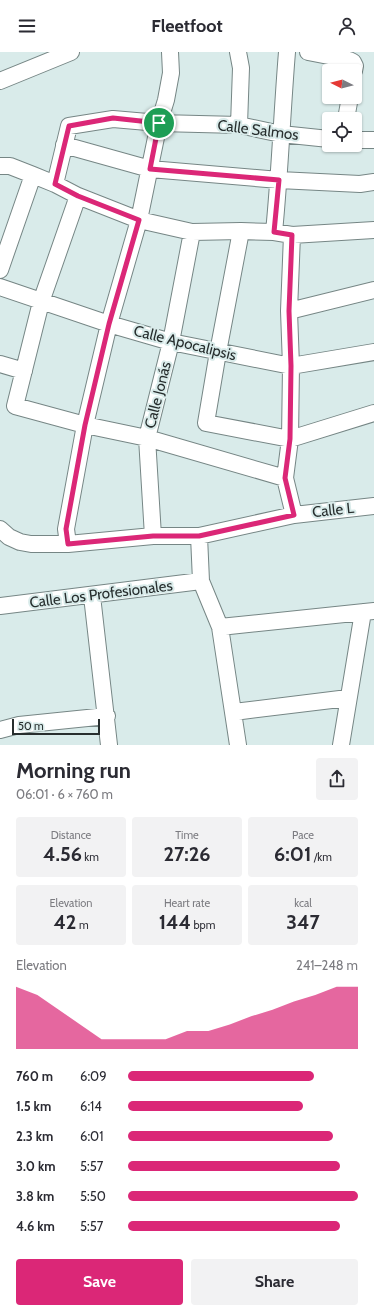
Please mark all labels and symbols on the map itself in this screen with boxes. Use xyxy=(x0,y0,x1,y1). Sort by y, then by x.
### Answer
north arrow xyxy=(322,64,362,104)
pin xyxy=(142,106,176,140)
street label: Calle Salmos xyxy=(216,116,300,144)
street label: Calle Apocalipsis xyxy=(132,322,238,364)
street label: Calle Jonás xyxy=(141,360,175,430)
street label: Calle L xyxy=(311,499,355,521)
street label: Calle Los Profesionales xyxy=(28,576,174,612)
scale bar xyxy=(12,717,100,736)

